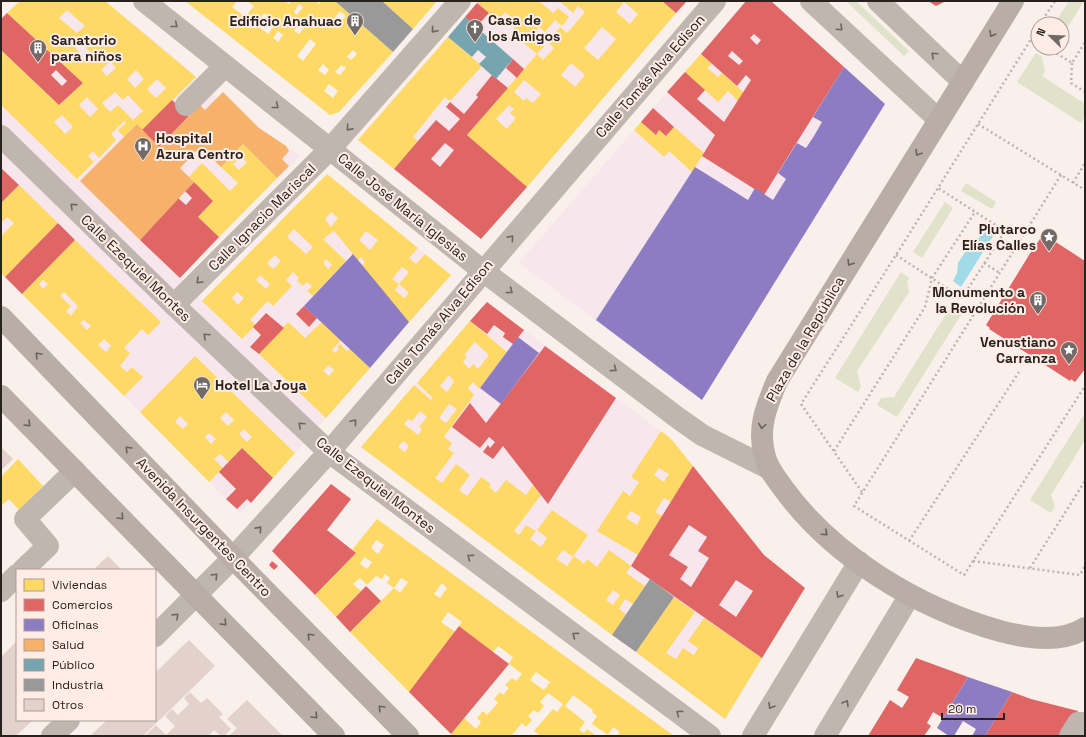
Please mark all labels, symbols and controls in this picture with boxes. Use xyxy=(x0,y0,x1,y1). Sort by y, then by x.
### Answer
building icon: Edificio Anahuac xyxy=(345,11,365,36)
place label: Casa de los Amigos xyxy=(488,11,560,45)
street label: Calle Tomás Alva Edison xyxy=(591,11,709,141)
place label: Edificio Anahuac xyxy=(229,12,342,30)
north arrow xyxy=(1030,16,1070,56)
church icon: Casa de los Amigos xyxy=(465,18,485,43)
one-way arrow xyxy=(170,21,177,28)
one-way arrow xyxy=(835,23,843,30)
one-way arrow xyxy=(432,26,439,33)
text: N xyxy=(1033,26,1049,38)
one-way arrow xyxy=(989,30,997,37)
place label: Sanatorio para niños xyxy=(51,31,122,65)
building icon: Sanatorio para niños xyxy=(28,38,48,63)
one-way arrow xyxy=(932,53,939,60)
one-way arrow xyxy=(272,102,279,109)
one-way arrow xyxy=(346,123,353,131)
place label: Hospital Azura Centro xyxy=(156,129,244,163)
hospital icon: Hospital Azura Centro xyxy=(133,136,153,161)
street label: Calle José María Iglesias xyxy=(334,149,472,265)
one-way arrow xyxy=(916,149,923,156)
street label: Calle Ignacio Mariscal xyxy=(204,159,320,275)
one-way arrow xyxy=(70,203,78,211)
street label: Calle Ezequiel Montes xyxy=(77,211,195,325)
place label: Plutarco Elías Calles xyxy=(962,220,1036,254)
place icon: Plutarco Elías Calles xyxy=(1039,227,1059,252)
one-way arrow xyxy=(507,235,514,243)
street label: Calle Tomás Alva Edison xyxy=(381,256,497,388)
one-way arrow xyxy=(847,259,855,266)
street label: Plaza de la República xyxy=(762,273,848,405)
one-way arrow xyxy=(196,276,204,284)
place label: Monumento a la Revolución xyxy=(932,283,1025,317)
one-way arrow xyxy=(506,286,513,293)
building icon: Monumento a la Revolución xyxy=(1028,290,1048,315)
one-way arrow xyxy=(203,333,211,341)
place label: Venustiano Carranza xyxy=(980,333,1056,367)
place icon: Venustiano Carranza xyxy=(1059,340,1079,365)
one-way arrow xyxy=(35,352,43,360)
one-way arrow xyxy=(610,364,617,371)
hotel icon: Hotel La Joya xyxy=(192,375,212,400)
place label: Hotel La Joya xyxy=(215,376,307,394)
one-way arrow xyxy=(23,419,31,427)
one-way arrow xyxy=(350,419,357,427)
one-way arrow xyxy=(298,422,306,430)
one-way arrow xyxy=(758,423,767,429)
street label: Calle Ezequiel Montes xyxy=(313,433,439,537)
one-way arrow xyxy=(125,446,133,454)
street label: Avenida Insurgentes Centro xyxy=(133,454,275,600)
one-way arrow xyxy=(116,512,124,520)
one-way arrow xyxy=(255,526,262,534)
one-way arrow xyxy=(821,528,828,535)
one-way arrow xyxy=(468,555,475,562)
legend xyxy=(16,569,156,721)
one-way arrow xyxy=(210,573,218,581)
text: Viviendas xyxy=(52,577,107,593)
one-way arrow xyxy=(836,591,844,598)
text: Comercios xyxy=(52,597,113,613)
one-way arrow xyxy=(171,613,179,620)
text: Oficinas xyxy=(52,617,99,633)
one-way arrow xyxy=(220,618,227,626)
one-way arrow xyxy=(307,633,314,641)
one-way arrow xyxy=(572,633,579,640)
text: Salud xyxy=(52,637,84,653)
text: Público xyxy=(52,657,95,673)
text: Industria xyxy=(52,677,104,693)
scale bar xyxy=(942,695,1004,721)
text: Otros xyxy=(52,697,84,713)
one-way arrow xyxy=(841,700,848,707)
text: 20 m xyxy=(948,701,976,717)
one-way arrow xyxy=(769,702,776,709)
one-way arrow xyxy=(378,705,386,713)
one-way arrow xyxy=(676,710,683,717)
one-way arrow xyxy=(310,711,318,719)

